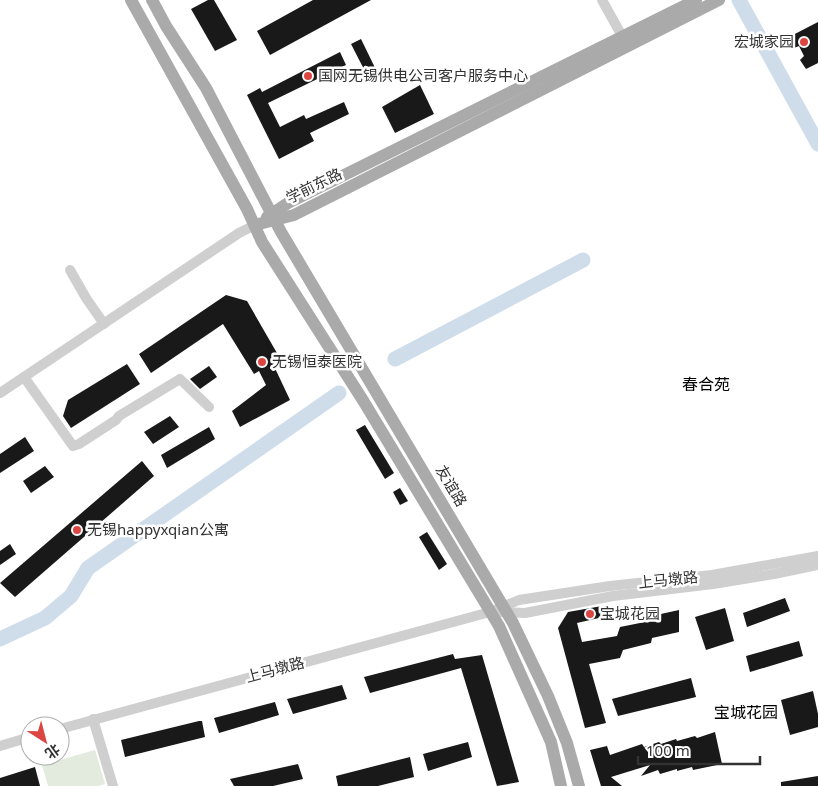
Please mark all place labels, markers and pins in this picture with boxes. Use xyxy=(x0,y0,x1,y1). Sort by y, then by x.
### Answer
place label: 宏城家园 xyxy=(734,31,794,51)
marker: 宏城家园 xyxy=(798,36,810,48)
place label: 国网无锡供电公司客户服务中心 xyxy=(318,65,528,85)
marker: 国网无锡供电公司客户服务中心 xyxy=(302,70,314,82)
place label: 无锡恒泰医院 xyxy=(272,351,362,371)
marker: 无锡恒泰医院 xyxy=(256,356,268,368)
place label: 无锡happyxqian公寓 xyxy=(87,519,229,539)
marker: 无锡happyxqian公寓 xyxy=(71,524,83,536)
place label: 宝城花园 xyxy=(600,603,660,623)
marker: 宝城花园 xyxy=(584,608,596,620)

